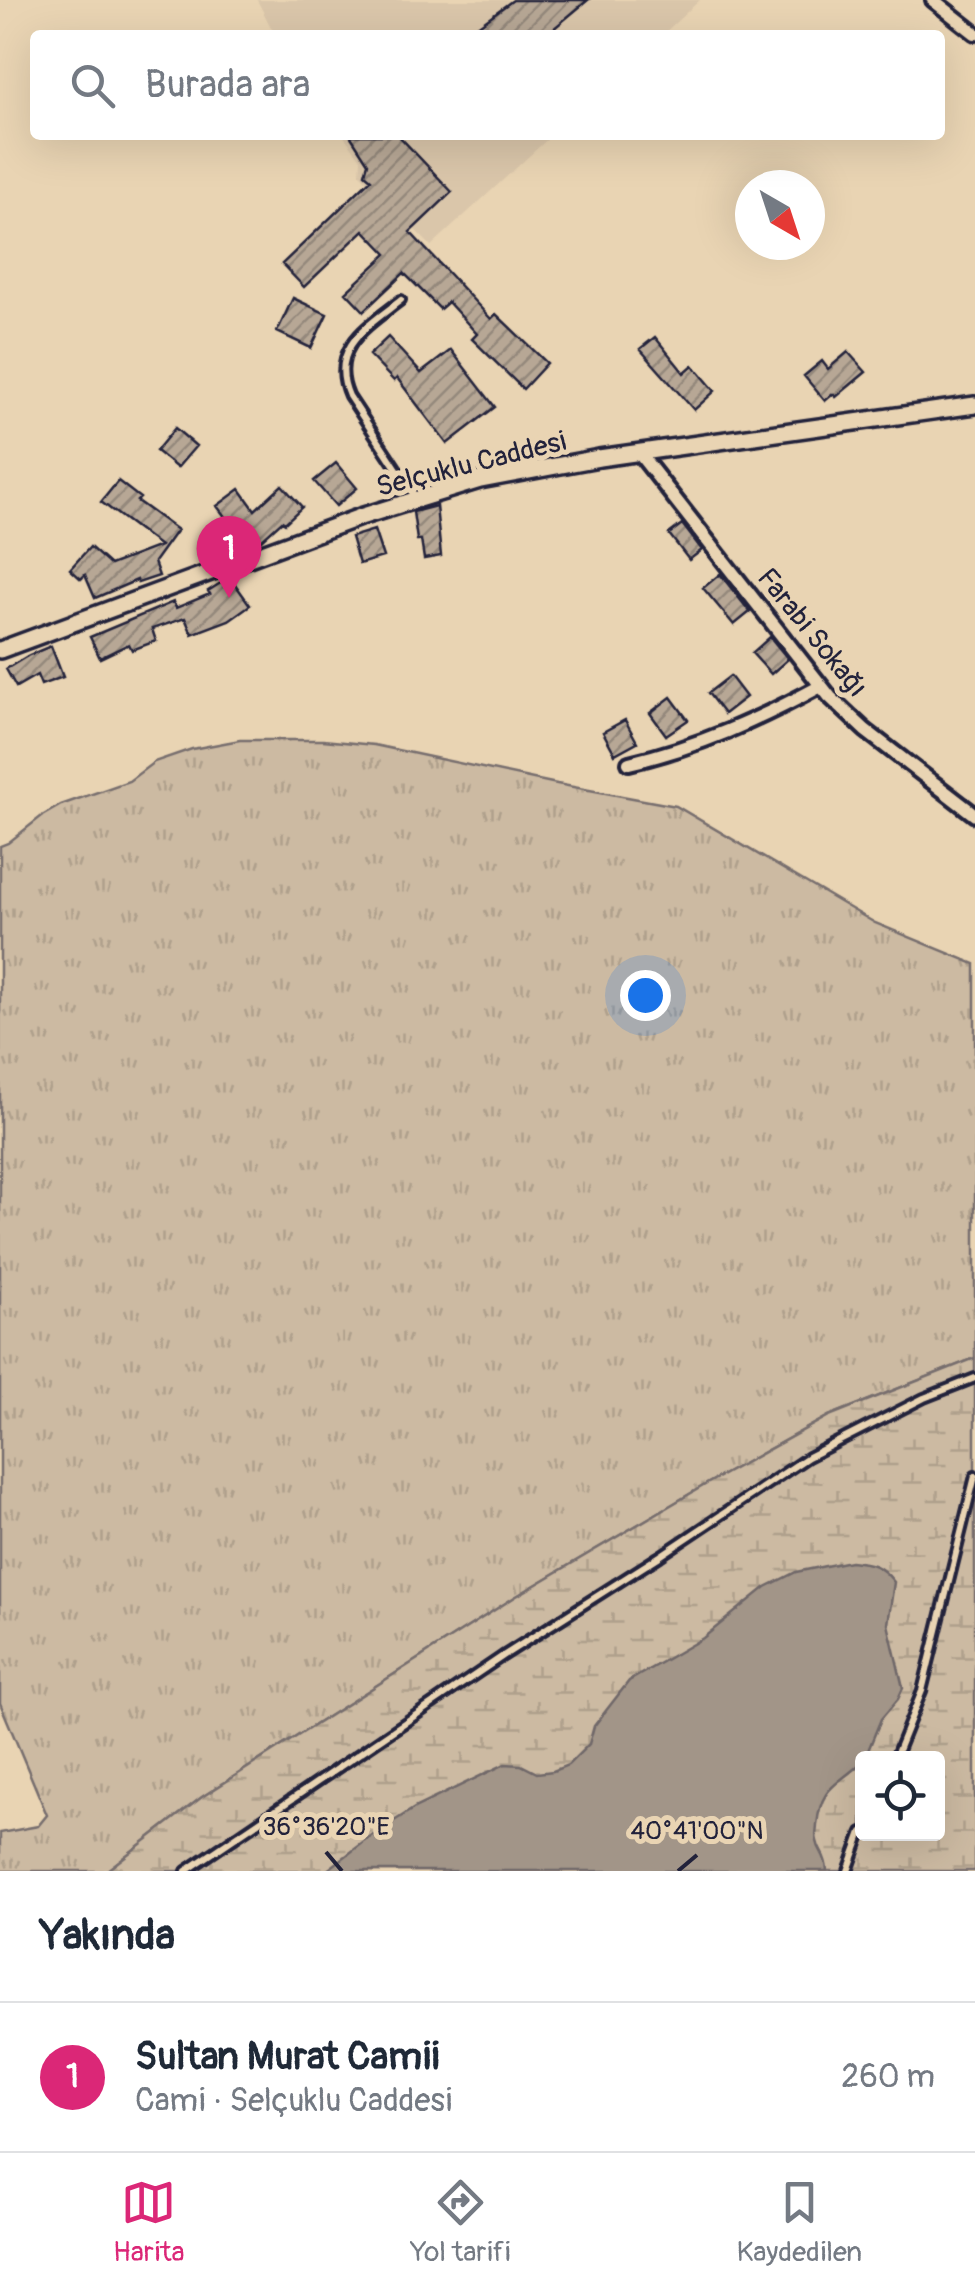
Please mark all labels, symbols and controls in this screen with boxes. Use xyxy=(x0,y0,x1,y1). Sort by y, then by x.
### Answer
search box xyxy=(30,30,945,140)
icon: search xyxy=(65,58,120,113)
text: Burada ara xyxy=(145,61,310,109)
north arrow xyxy=(735,170,825,260)
street label: Selçuklu Caddesi xyxy=(373,424,570,505)
pin: 1 xyxy=(196,516,262,598)
street label: Farabi Sokağı xyxy=(749,561,874,704)
your location xyxy=(620,970,671,1021)
map controls xyxy=(855,1751,945,1841)
button: locate xyxy=(855,1751,945,1841)
text: 36°36'20"E xyxy=(262,1812,390,1843)
text: 40°41'00"N xyxy=(631,1816,763,1847)
text: Yakında xyxy=(40,1910,175,1962)
text: Sultan Murat Camii xyxy=(135,2033,439,2081)
text: 1 xyxy=(66,2057,79,2097)
text: 260 m xyxy=(841,2057,935,2097)
text: Cami · Selçuklu Caddesi xyxy=(135,2081,452,2121)
tab: Harita xyxy=(113,2175,184,2270)
tab: Yol tarifi xyxy=(410,2175,510,2270)
tab: Kaydedilen xyxy=(736,2175,862,2270)

